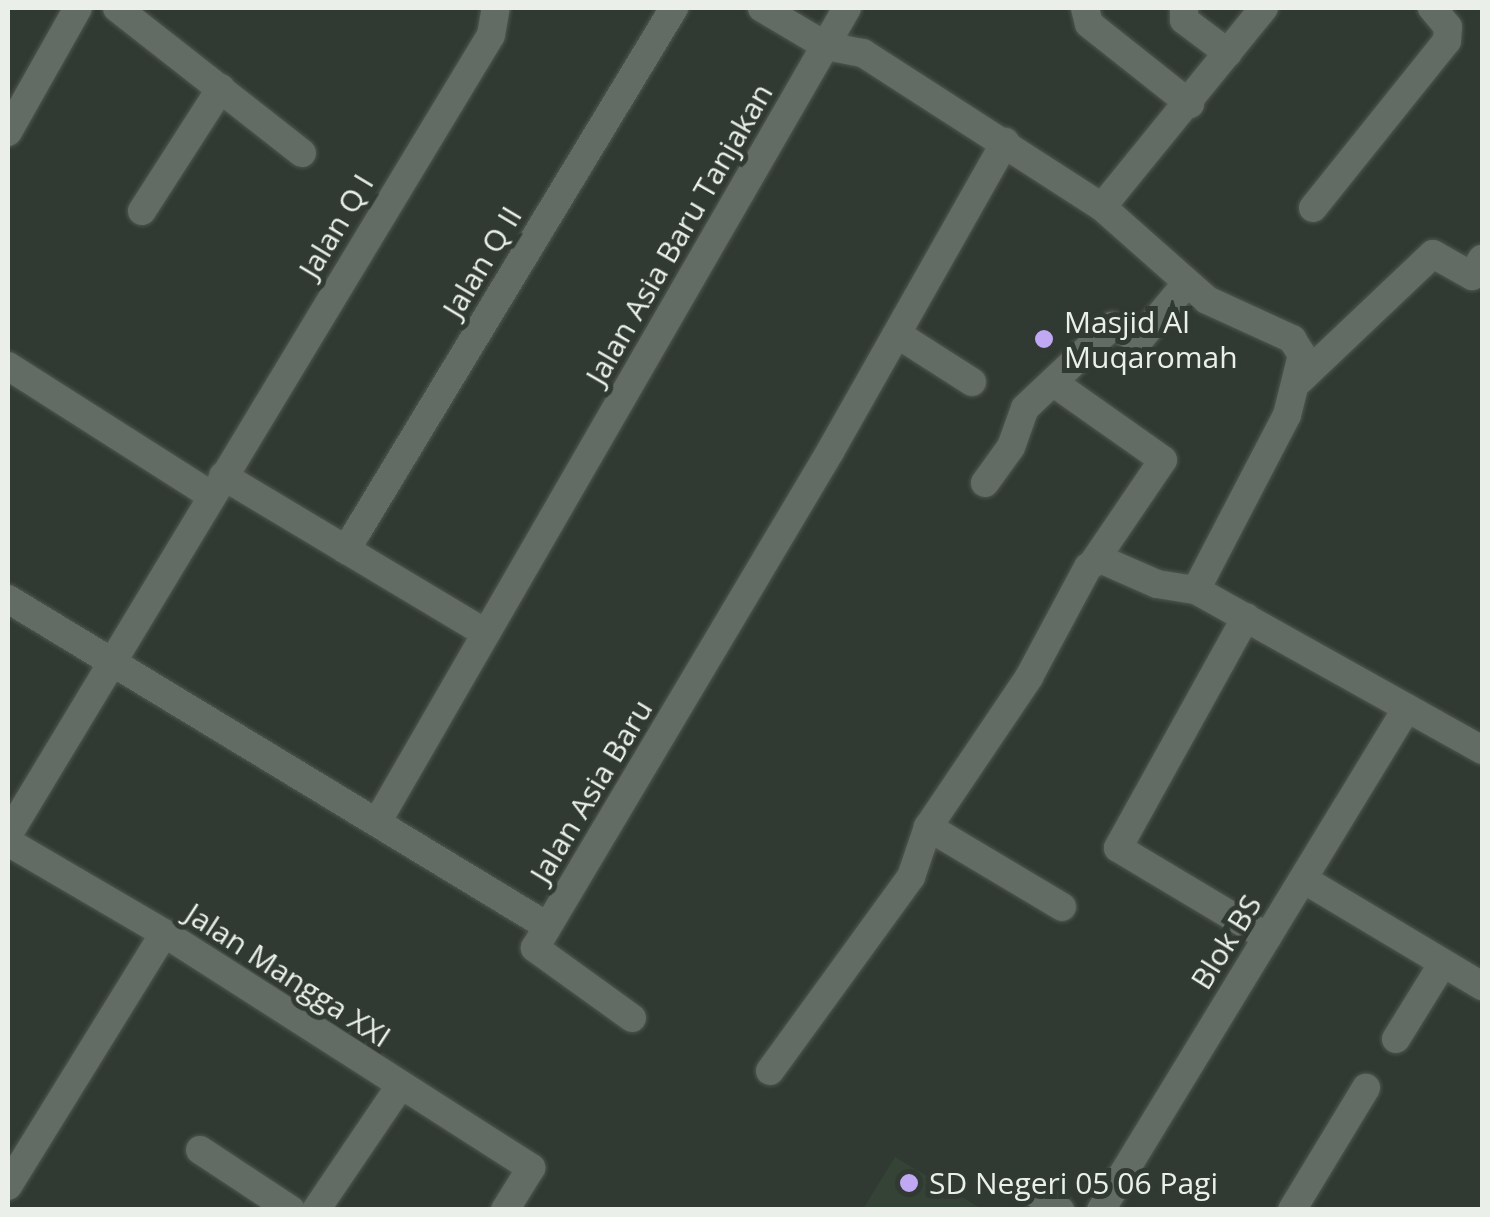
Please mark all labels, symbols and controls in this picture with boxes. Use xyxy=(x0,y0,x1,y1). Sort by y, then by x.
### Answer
street label: Jalan Asia Baru Tanjakan xyxy=(578,77,780,391)
street label: Jalan Q I xyxy=(291,168,381,284)
street label: Jalan Q II xyxy=(435,200,529,324)
place label: Masjid Al Muqaromah xyxy=(1064,304,1238,374)
marker: Masjid Al Muqaromah xyxy=(1033,328,1055,350)
street label: Jalan Asia Baru xyxy=(522,693,660,889)
street label: Blok BS xyxy=(1183,888,1269,996)
street label: Jalan Mangga XXI xyxy=(179,895,397,1055)
place label: SD Negeri 05 06 Pagi xyxy=(929,1165,1218,1201)
marker: SD Negeri 05 06 Pagi xyxy=(898,1172,920,1194)

